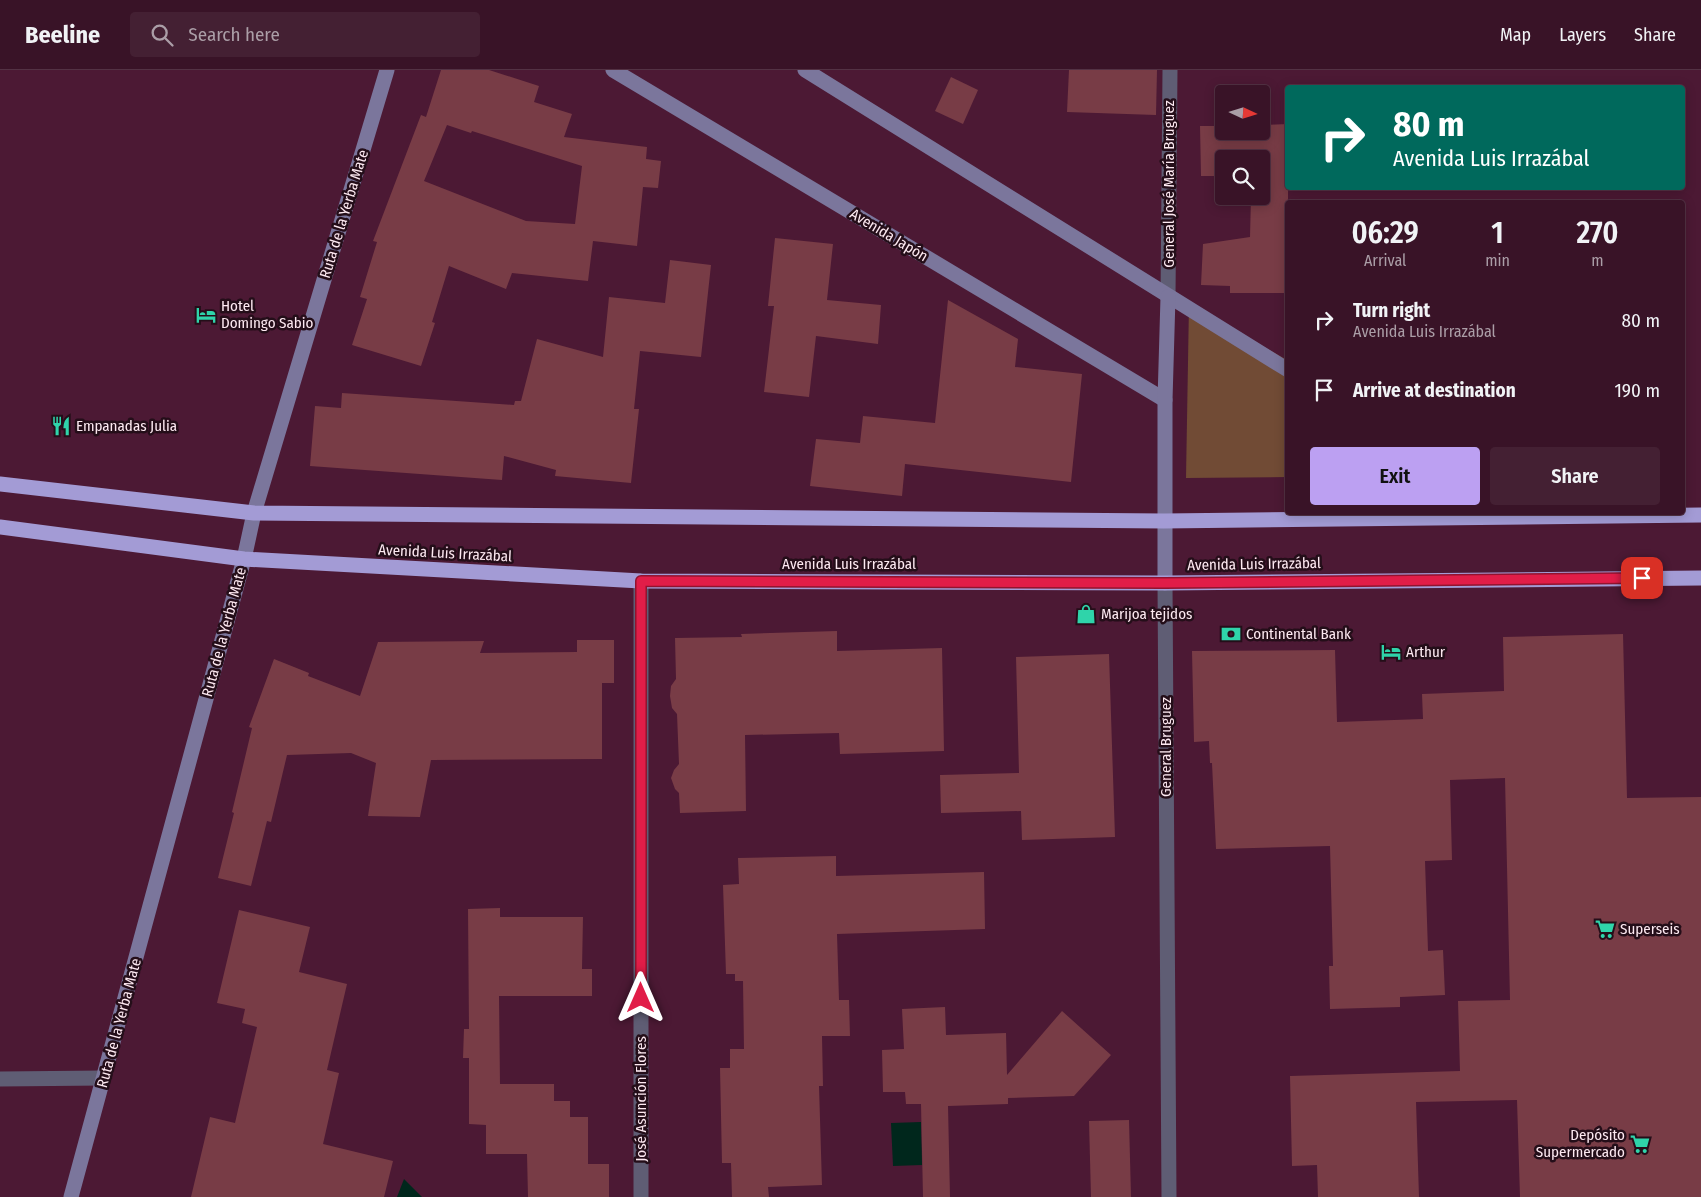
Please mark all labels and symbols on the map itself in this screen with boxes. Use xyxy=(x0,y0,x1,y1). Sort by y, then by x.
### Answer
north arrow xyxy=(1215,85,1270,140)
street label: General José María Bruguez xyxy=(1160,100,1178,268)
street label: Ruta de la Yerba Mate xyxy=(316,148,372,280)
street label: Avenida Japón xyxy=(847,205,931,265)
place label: Hotel Domingo Sabio xyxy=(221,297,314,332)
hotel icon: Hotel Domingo Sabio xyxy=(195,304,217,326)
restaurant icon: Empanadas Julia xyxy=(50,415,72,437)
place label: Empanadas Julia xyxy=(76,417,177,435)
street label: Avenida Luis Irrazábal xyxy=(378,541,512,565)
street label: Avenida Luis Irrazábal xyxy=(1187,554,1321,574)
street label: Avenida Luis Irrazábal xyxy=(782,555,916,573)
pin xyxy=(1621,557,1663,599)
street label: Ruta de la Yerba Mate xyxy=(198,565,250,699)
shop icon: Marijoa tejidos xyxy=(1075,603,1097,625)
place label: Marijoa tejidos xyxy=(1101,605,1192,623)
bank icon: Continental Bank xyxy=(1220,623,1242,645)
place label: Continental Bank xyxy=(1246,625,1351,643)
hotel icon: Arthur xyxy=(1380,641,1402,663)
place label: Arthur xyxy=(1406,643,1446,661)
street label: General Bruguez xyxy=(1157,697,1175,797)
supermarket icon: Superseis xyxy=(1594,918,1616,940)
place label: Superseis xyxy=(1620,920,1680,938)
street label: Ruta de la Yerba Mate xyxy=(93,956,145,1090)
position arrow xyxy=(614,971,666,1023)
street label: José Asunción Flores xyxy=(632,1036,650,1162)
place label: Depósito Supermercado xyxy=(1536,1126,1625,1161)
supermarket icon: Depósito Supermercado xyxy=(1629,1133,1651,1155)

